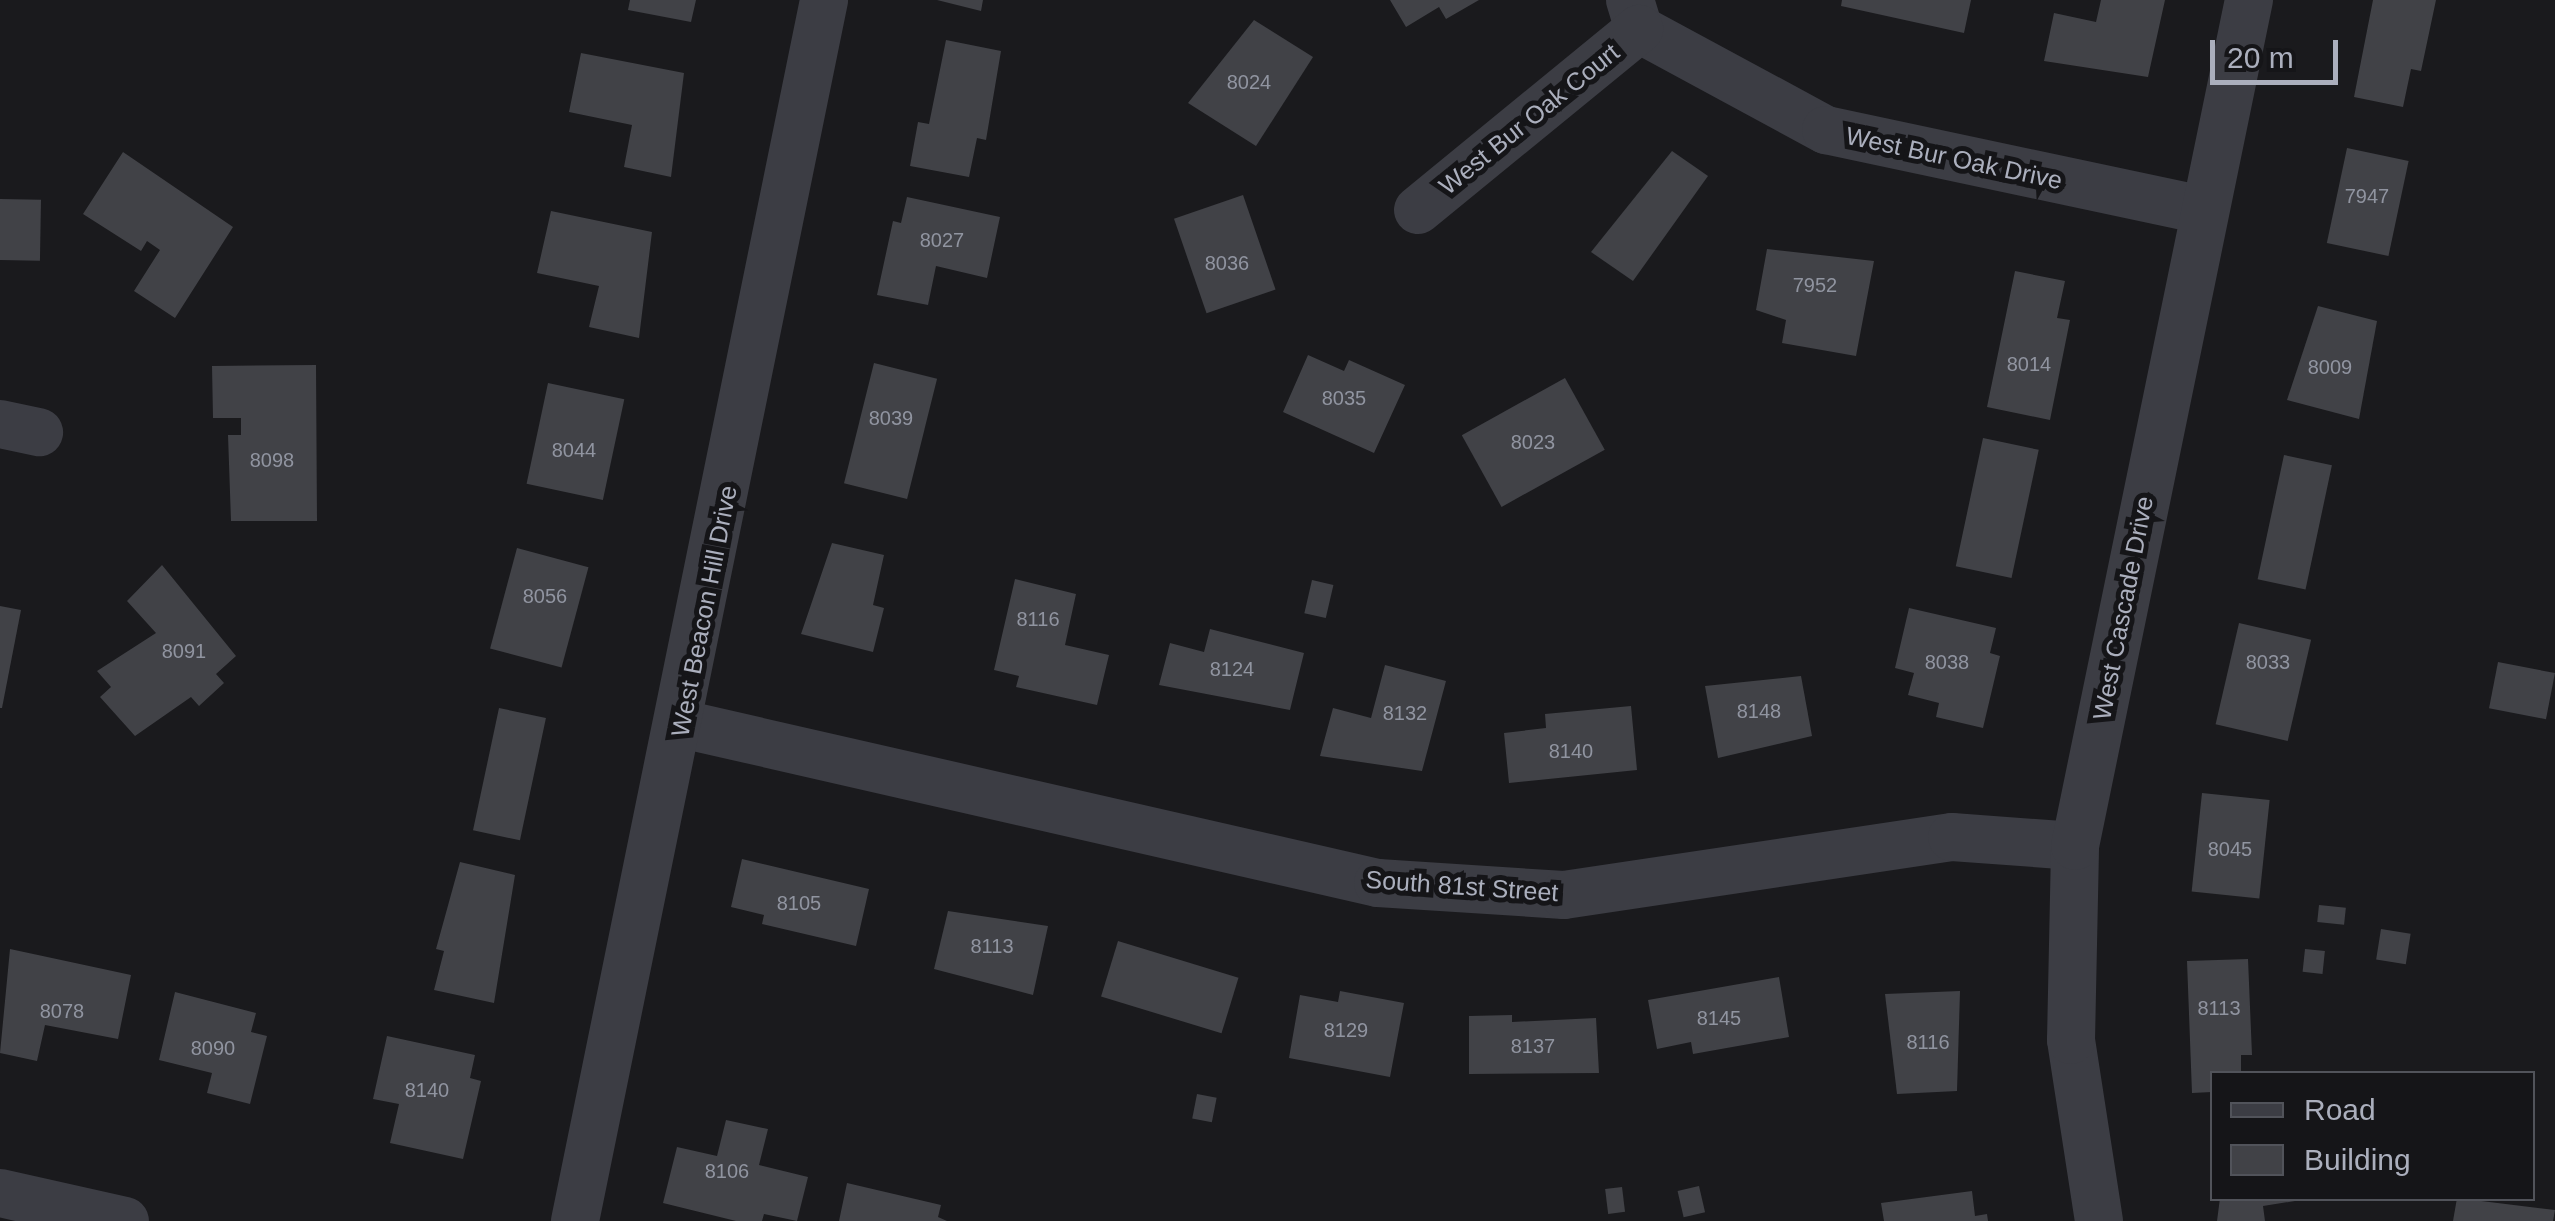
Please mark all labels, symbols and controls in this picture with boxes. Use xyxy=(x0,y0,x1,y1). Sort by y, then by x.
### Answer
scale bar xyxy=(2215,20,2342,82)
street label: West Bur Oak Court xyxy=(1433,37,1625,201)
text: 20 m xyxy=(2227,41,2294,74)
house number: 8024 xyxy=(1227,70,1271,94)
street label: West Bur Oak Drive xyxy=(1843,120,2065,196)
house number: 7947 xyxy=(2345,184,2389,208)
house number: 8027 xyxy=(920,228,964,252)
house number: 8036 xyxy=(1205,251,1249,275)
house number: 7952 xyxy=(1793,273,1837,297)
house number: 8014 xyxy=(2007,352,2051,376)
house number: 8009 xyxy=(2308,355,2352,379)
house number: 8035 xyxy=(1322,386,1366,410)
house number: 8039 xyxy=(869,406,913,430)
house number: 8023 xyxy=(1511,430,1555,454)
house number: 8044 xyxy=(552,438,596,462)
house number: 8098 xyxy=(250,448,294,472)
street label: West Beacon Hill Drive xyxy=(665,483,743,739)
street label: West Cascade Drive xyxy=(2087,494,2159,722)
house number: 8056 xyxy=(523,584,567,608)
house number: 8116 xyxy=(1016,607,1060,631)
house number: 8091 xyxy=(162,639,206,663)
house number: 8038 xyxy=(1925,650,1969,674)
house number: 8033 xyxy=(2246,650,2290,674)
house number: 8124 xyxy=(1210,657,1254,681)
house number: 8148 xyxy=(1737,699,1781,723)
house number: 8132 xyxy=(1383,701,1427,725)
house number: 8140 xyxy=(1549,739,1593,763)
house number: 8045 xyxy=(2208,837,2252,861)
street label: South 81st Street xyxy=(1365,864,1559,908)
house number: 8105 xyxy=(777,891,821,915)
house number: 8113 xyxy=(970,934,1014,958)
house number: 8113 xyxy=(2197,996,2241,1020)
house number: 8078 xyxy=(40,999,84,1023)
house number: 8145 xyxy=(1697,1006,1741,1030)
house number: 8129 xyxy=(1324,1018,1368,1042)
house number: 8116 xyxy=(1906,1030,1950,1054)
house number: 8137 xyxy=(1511,1034,1555,1058)
house number: 8090 xyxy=(191,1036,235,1060)
legend xyxy=(2210,1071,2535,1201)
house number: 8140 xyxy=(405,1078,449,1102)
text: Road xyxy=(2304,1093,2376,1126)
text: Building xyxy=(2304,1143,2411,1176)
house number: 8106 xyxy=(705,1159,749,1183)

